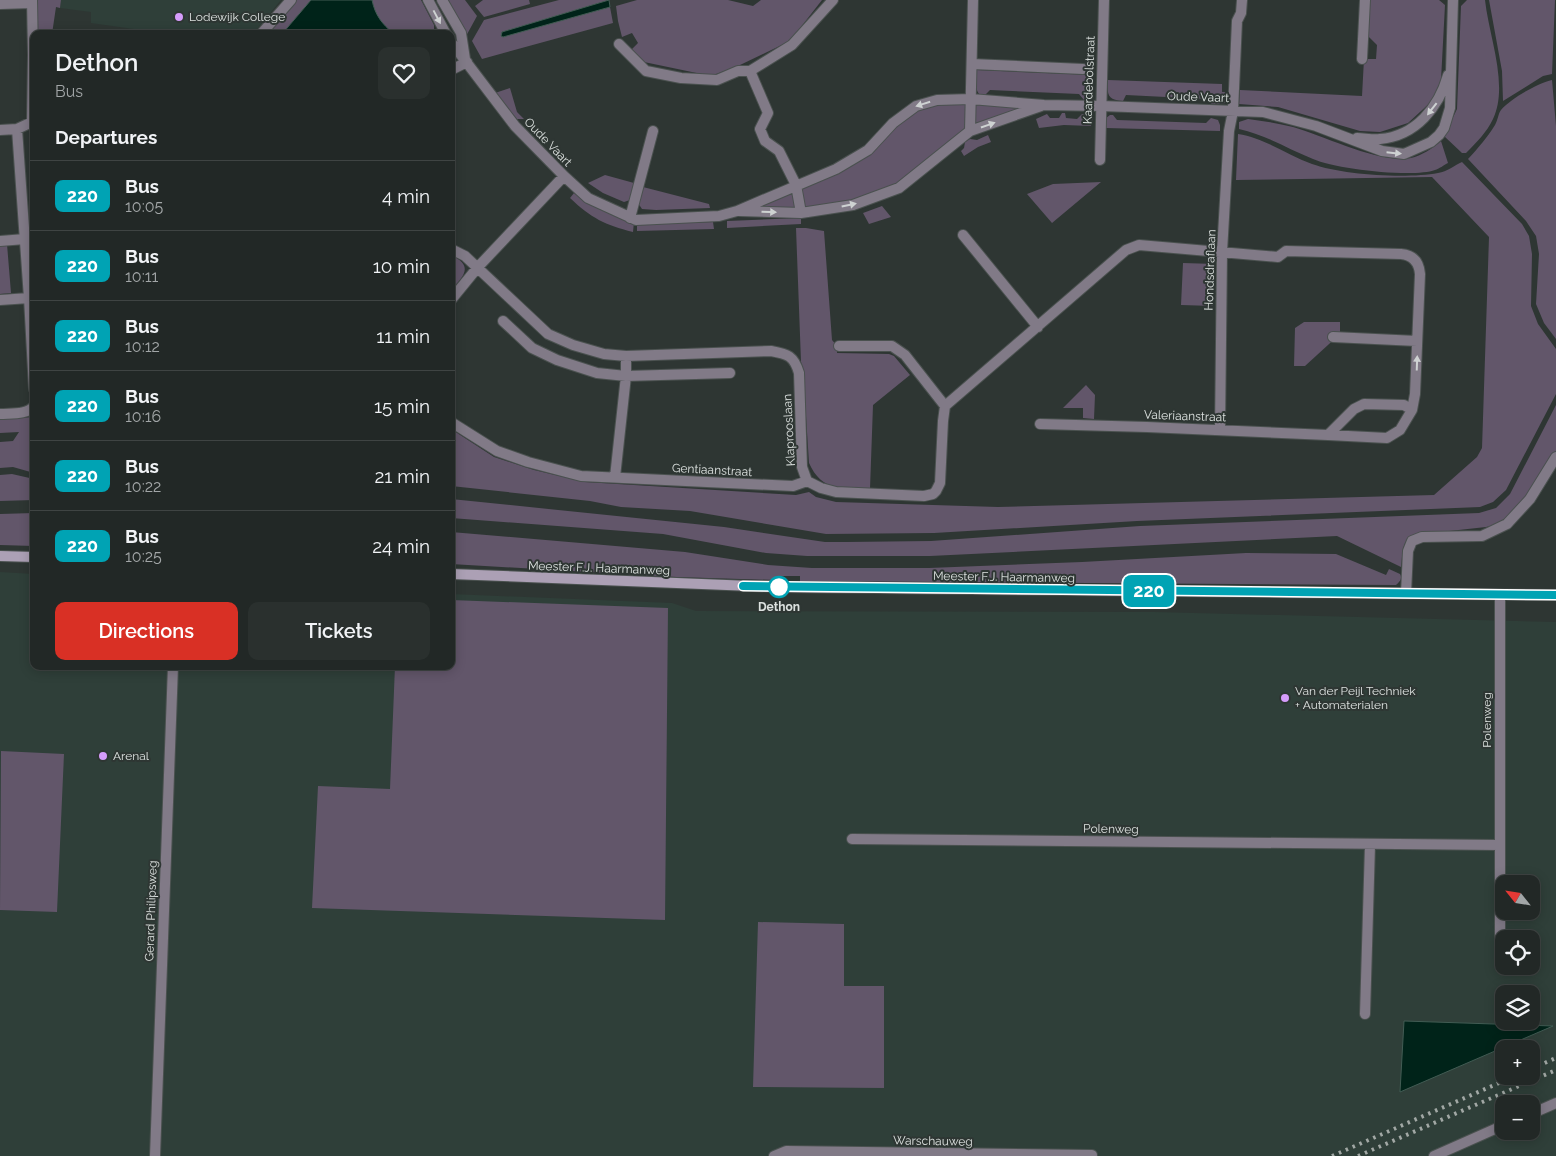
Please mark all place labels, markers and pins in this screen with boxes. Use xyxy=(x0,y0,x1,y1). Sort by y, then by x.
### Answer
place label: Lodewijk College xyxy=(189,10,285,24)
marker: Lodewijk College xyxy=(173,11,185,23)
marker: Dethon xyxy=(768,576,790,598)
place label: Dethon xyxy=(758,600,800,614)
place label: Van der Peijl Techniek + Automaterialen xyxy=(1295,684,1416,712)
marker: Van der Peijl Techniek + Automaterialen xyxy=(1279,692,1291,704)
place label: Arenal xyxy=(113,749,150,763)
marker: Arenal xyxy=(97,750,109,762)

